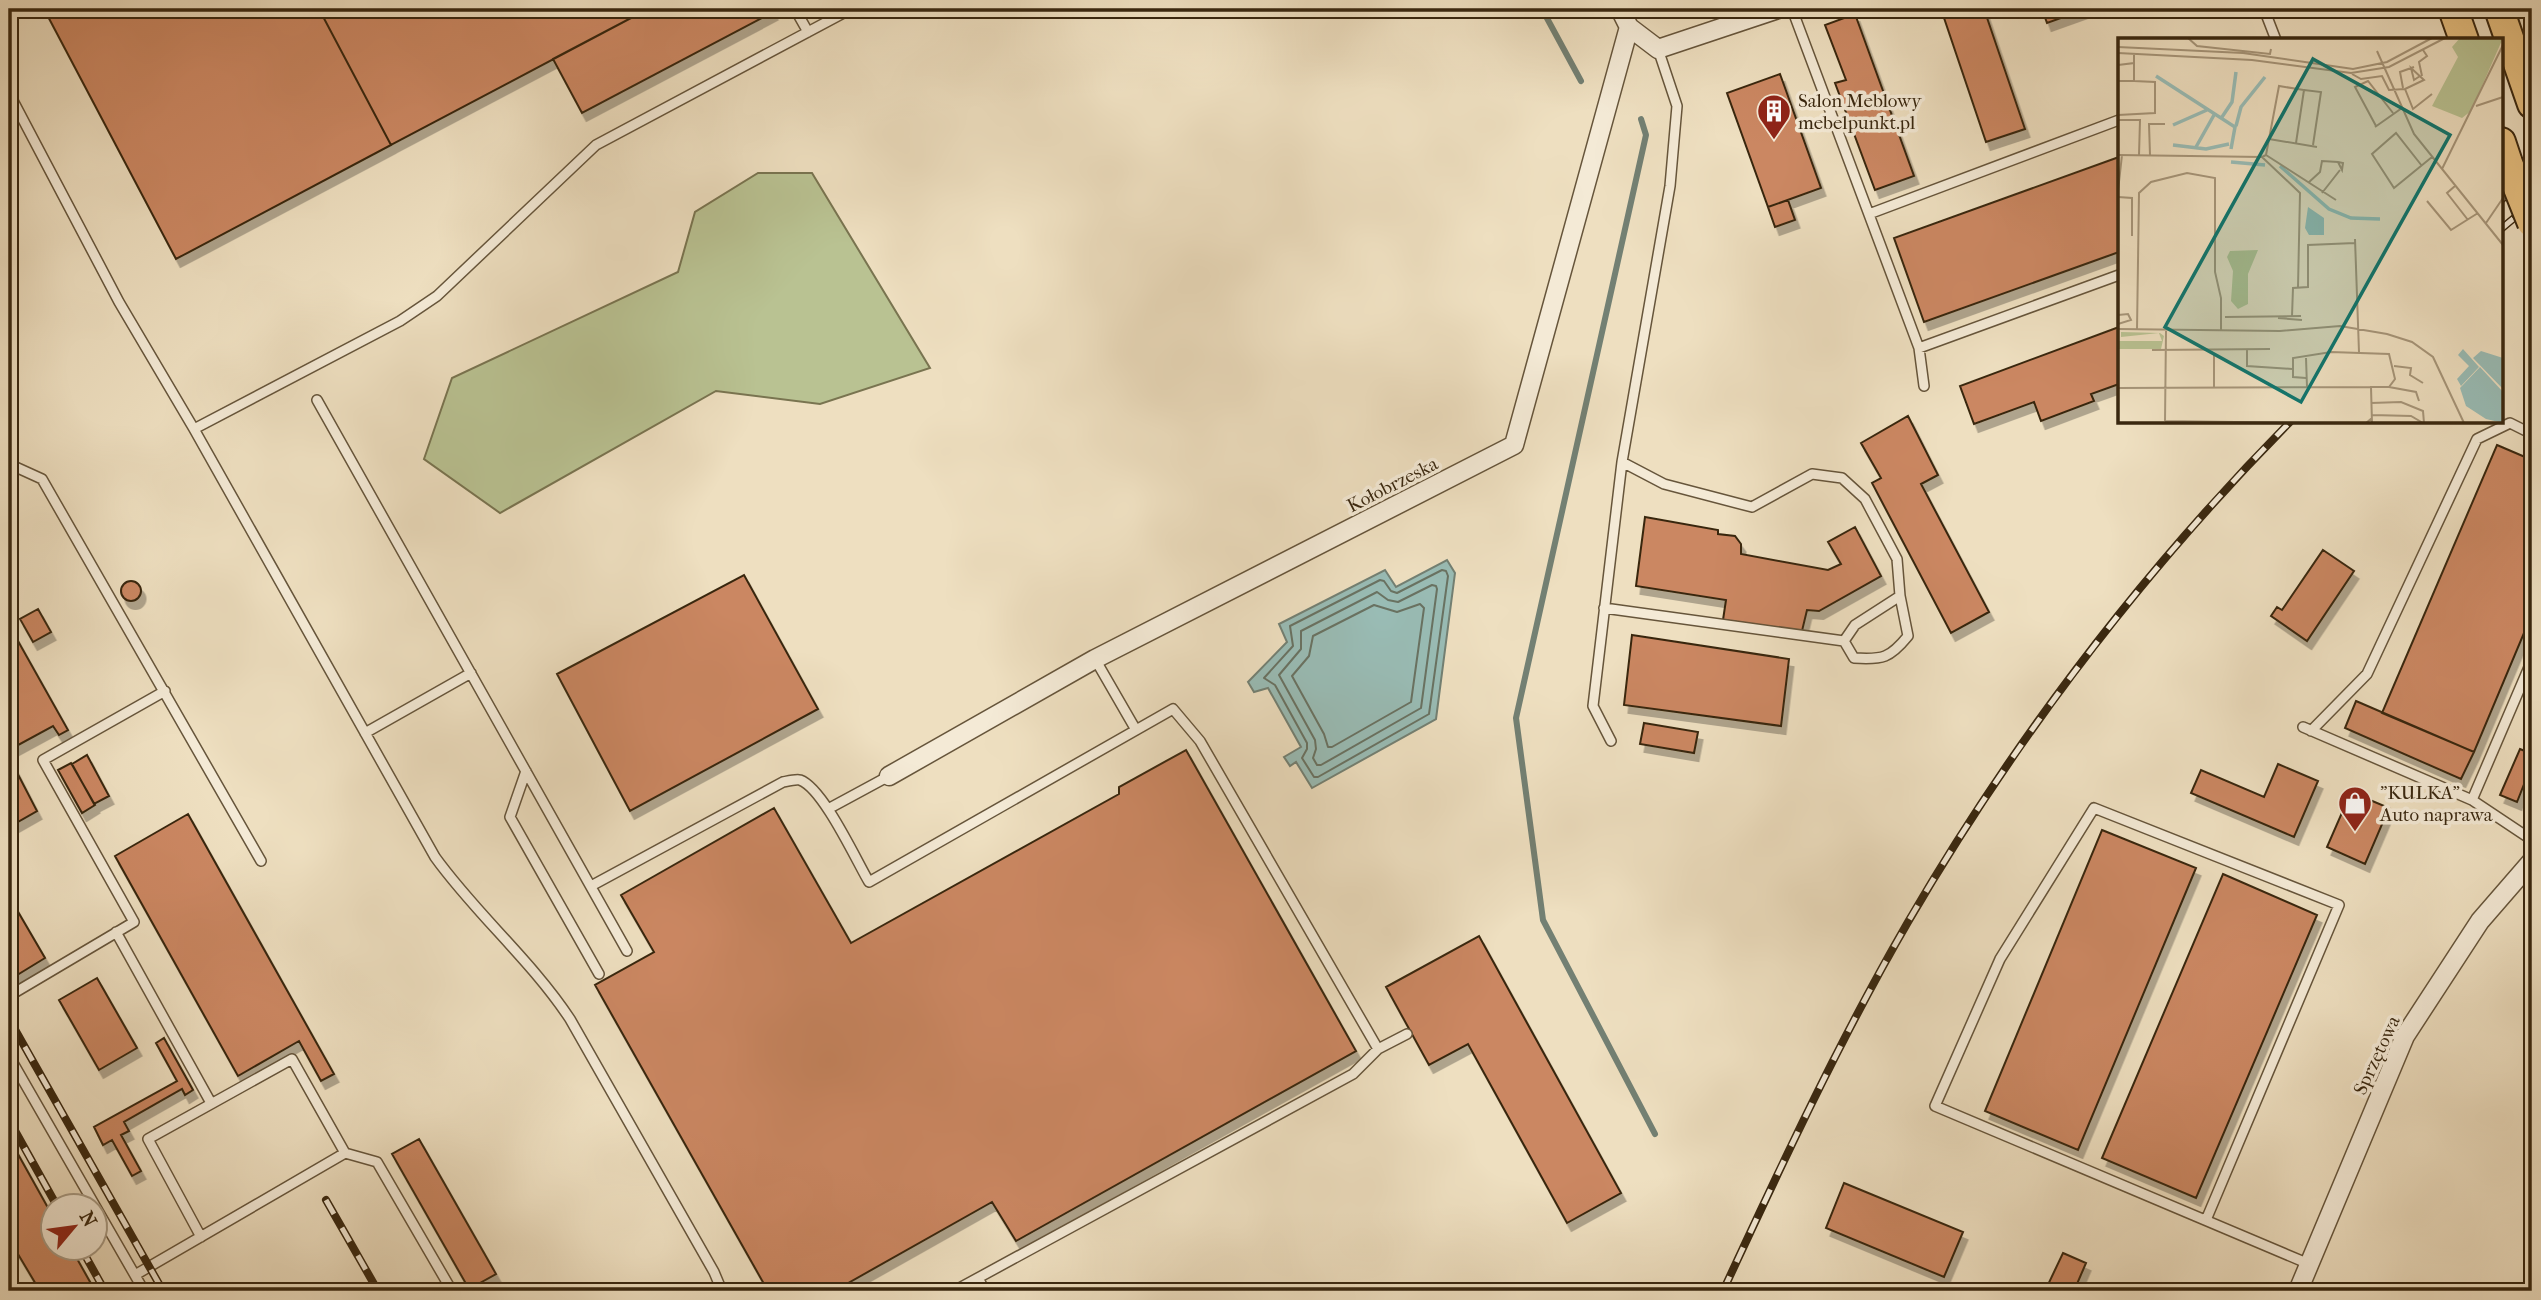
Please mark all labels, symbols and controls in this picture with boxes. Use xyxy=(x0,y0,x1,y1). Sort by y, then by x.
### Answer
inset map xyxy=(2118,38,2502,424)
place label: Salon Meblowy mebelpunkt.pl xyxy=(1798,90,1922,134)
building icon: Salon Meblowy mebelpunkt.pl xyxy=(1755,92,1793,141)
street label: Kołobrzeska xyxy=(1343,453,1442,517)
place label: "KULKA" Auto naprawa xyxy=(2379,782,2493,826)
shop icon: "KULKA" Auto naprawa xyxy=(2336,784,2374,833)
street label: Sprzętowa xyxy=(2349,1012,2405,1098)
north arrow xyxy=(38,1192,108,1262)
text: N xyxy=(75,1208,101,1231)

